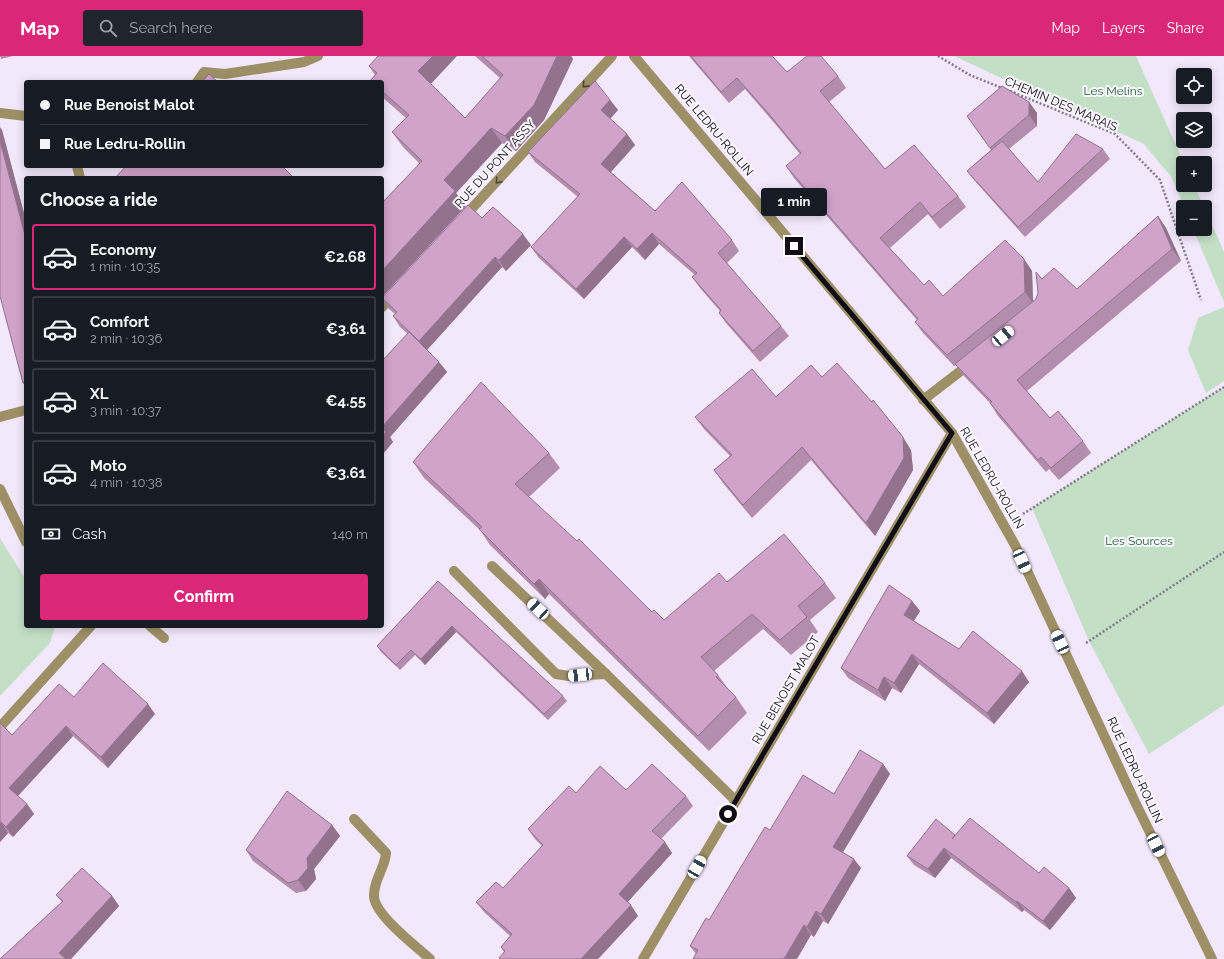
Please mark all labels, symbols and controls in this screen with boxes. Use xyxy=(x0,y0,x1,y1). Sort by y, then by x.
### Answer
search box xyxy=(83,10,363,46)
text: Map xyxy=(20,17,59,39)
icon: search xyxy=(97,17,119,39)
text: Search here xyxy=(129,19,213,37)
text: Map xyxy=(1052,20,1080,36)
text: Layers xyxy=(1102,20,1145,36)
text: Share xyxy=(1167,20,1204,36)
map controls xyxy=(1176,68,1212,236)
button: locate xyxy=(1176,68,1212,104)
street label: CHEMIN DES MARAIS xyxy=(1002,74,1120,134)
one-way arrow xyxy=(582,80,590,88)
street label: RUE LEDRU-ROLLIN xyxy=(672,81,756,179)
park label: Les Melins xyxy=(1084,84,1143,98)
text: Rue Benoist Malot xyxy=(64,96,195,114)
button: layers xyxy=(1176,112,1212,148)
street label: RUE DU PONT ASSY xyxy=(452,117,538,211)
text: Rue Ledru-Rollin xyxy=(64,135,186,153)
button: + xyxy=(1176,156,1212,192)
one-way arrow xyxy=(495,176,502,184)
callout: 1 min xyxy=(761,188,827,216)
text: Choose a ride xyxy=(40,189,158,210)
text: 1 min xyxy=(778,194,810,209)
button: − xyxy=(1176,200,1212,236)
route end xyxy=(785,237,803,255)
icon: car xyxy=(42,239,78,275)
text: Economy xyxy=(90,241,157,259)
text: €2.68 xyxy=(324,248,366,266)
text: 1 min · 10:35 xyxy=(90,259,160,274)
icon: car xyxy=(42,311,78,347)
text: Comfort xyxy=(90,313,149,331)
text: €3.61 xyxy=(326,320,366,338)
car xyxy=(990,324,1016,348)
text: 2 min · 10:36 xyxy=(90,331,162,346)
icon: car xyxy=(42,383,78,419)
text: XL xyxy=(90,385,108,403)
text: €4.55 xyxy=(325,392,366,410)
text: 3 min · 10:37 xyxy=(90,403,162,418)
street label: RUE LEDRU-ROLLIN xyxy=(957,425,1027,531)
icon: car xyxy=(42,455,78,491)
text: Moto xyxy=(90,457,127,475)
text: €3.61 xyxy=(326,464,366,482)
text: 4 min · 10:38 xyxy=(90,475,162,490)
icon: cash xyxy=(40,523,62,545)
text: Cash xyxy=(72,525,106,543)
text: 140 m xyxy=(332,527,368,542)
park label: Les Sources xyxy=(1105,534,1173,548)
car xyxy=(1011,548,1033,574)
button: Confirm xyxy=(40,574,368,620)
car xyxy=(525,596,551,622)
car xyxy=(1049,629,1071,655)
street label: RUE BENOIST MALOT xyxy=(749,633,823,747)
car xyxy=(567,668,593,682)
street label: RUE LEDRU-ROLLIN xyxy=(1104,715,1166,825)
route start xyxy=(719,805,737,823)
car xyxy=(1145,832,1167,858)
car xyxy=(686,854,708,880)

